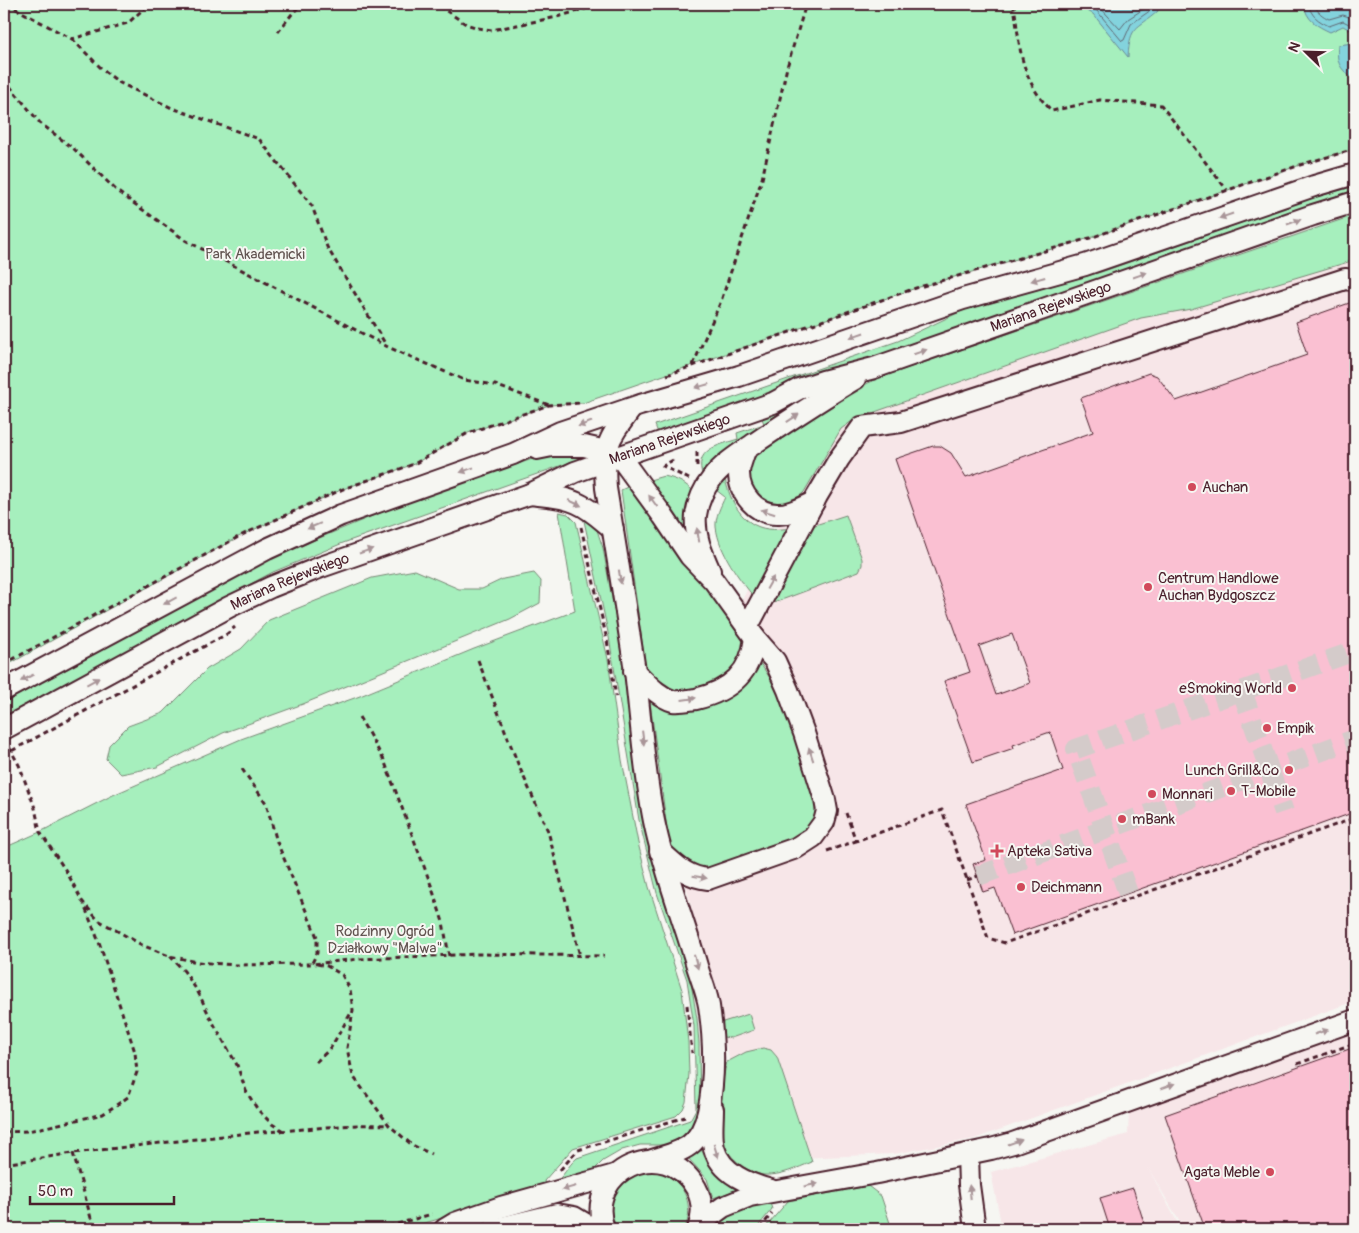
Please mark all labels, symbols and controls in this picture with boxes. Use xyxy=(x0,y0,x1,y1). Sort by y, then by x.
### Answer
north arrow xyxy=(1282,28,1332,78)
text: N xyxy=(1285,39,1304,55)
one-way arrow xyxy=(1218,212,1233,220)
one-way arrow xyxy=(1286,218,1301,225)
park label: Park Akademicki xyxy=(205,245,305,264)
one-way arrow xyxy=(1133,271,1148,279)
one-way arrow xyxy=(1030,275,1045,283)
street label: Mariana Rejewskiego xyxy=(988,277,1114,337)
one-way arrow xyxy=(849,332,864,339)
one-way arrow xyxy=(913,348,928,355)
one-way arrow xyxy=(695,382,710,390)
street label: Mariana Rejewskiego xyxy=(607,410,733,469)
one-way arrow xyxy=(786,413,799,422)
one-way arrow xyxy=(577,420,592,428)
one-way arrow xyxy=(459,467,474,474)
place label: Auchan xyxy=(1202,478,1248,497)
marker: Auchan xyxy=(1186,481,1198,493)
one-way arrow xyxy=(647,495,658,508)
one-way arrow xyxy=(568,499,582,507)
one-way arrow xyxy=(760,508,775,516)
one-way arrow xyxy=(307,523,321,531)
one-way arrow xyxy=(693,527,701,543)
one-way arrow xyxy=(359,547,374,555)
street label: Mariana Rejewskiego xyxy=(227,549,352,615)
place label: Centrum Handlowe Auchan Bydgoszcz xyxy=(1158,569,1279,605)
one-way arrow xyxy=(617,570,625,586)
one-way arrow xyxy=(766,575,774,590)
marker: Centrum Handlowe Auchan Bydgoszcz xyxy=(1142,581,1154,593)
one-way arrow xyxy=(163,597,177,605)
one-way arrow xyxy=(20,674,34,682)
one-way arrow xyxy=(86,676,100,685)
place label: eSmoking World xyxy=(1179,679,1282,698)
marker: eSmoking World xyxy=(1286,682,1298,694)
one-way arrow xyxy=(682,695,698,703)
place label: Empik xyxy=(1277,719,1315,738)
marker: Empik xyxy=(1261,722,1273,734)
one-way arrow xyxy=(639,731,647,747)
one-way arrow xyxy=(807,746,814,761)
place label: Lunch Grill&Co xyxy=(1185,761,1279,780)
marker: Lunch Grill&Co xyxy=(1283,764,1295,776)
place label: T-Mobile xyxy=(1241,782,1296,801)
place label: Monnari xyxy=(1162,785,1213,804)
marker: T-Mobile xyxy=(1225,785,1237,797)
marker: Monnari xyxy=(1146,788,1158,800)
place label: mBank xyxy=(1132,810,1176,829)
marker: mBank xyxy=(1116,813,1128,825)
place label: Apteka Sativa xyxy=(1007,842,1092,861)
marker: Apteka Sativa xyxy=(991,845,1003,857)
one-way arrow xyxy=(693,874,709,882)
place label: Deichmann xyxy=(1031,878,1102,897)
marker: Deichmann xyxy=(1015,881,1027,893)
park label: Rodzinny Ogród Działkowy "Malwa" xyxy=(327,922,443,958)
one-way arrow xyxy=(693,955,701,970)
one-way arrow xyxy=(1313,1028,1328,1035)
one-way arrow xyxy=(1160,1082,1175,1089)
one-way arrow xyxy=(1008,1138,1023,1146)
one-way arrow xyxy=(713,1143,721,1158)
place label: Agata Meble xyxy=(1183,1163,1261,1182)
marker: Agata Meble xyxy=(1264,1166,1276,1178)
scale bar xyxy=(30,1173,174,1205)
one-way arrow xyxy=(803,1181,819,1189)
text: 50 m xyxy=(38,1182,73,1201)
one-way arrow xyxy=(966,1184,974,1200)
one-way arrow xyxy=(561,1185,576,1193)

